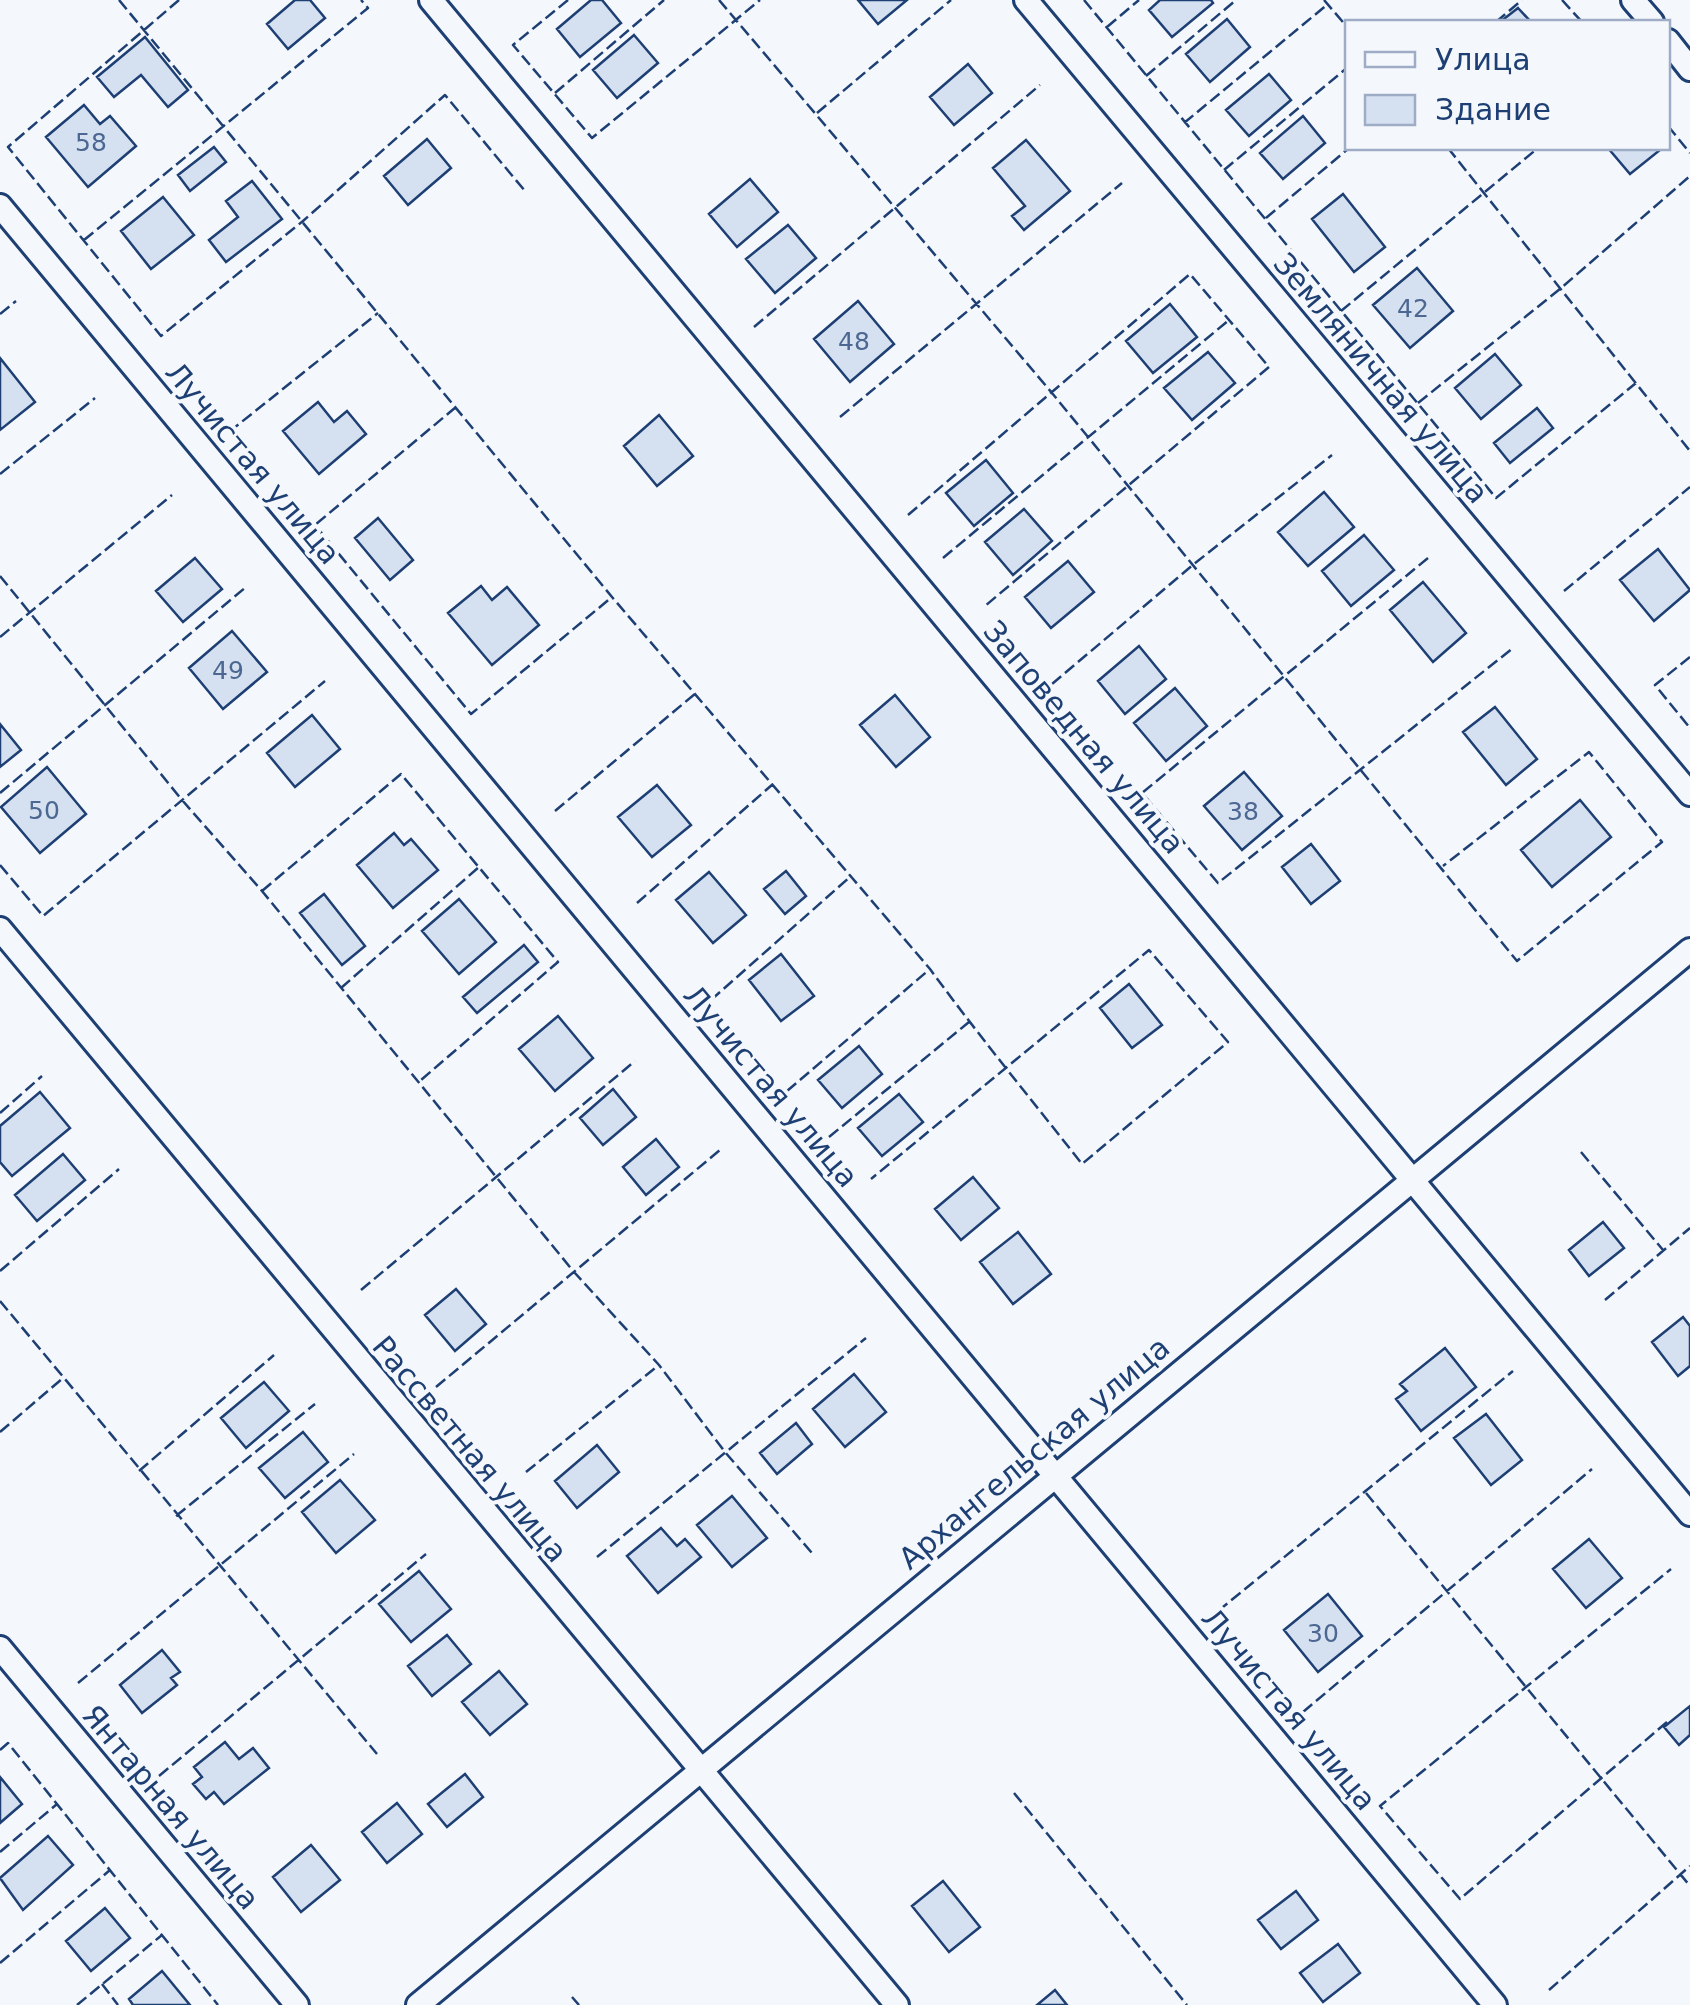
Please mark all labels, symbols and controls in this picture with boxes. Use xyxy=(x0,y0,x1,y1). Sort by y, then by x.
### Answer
legend xyxy=(1345,20,1670,150)
text: Улица xyxy=(1435,42,1531,77)
text: Здание xyxy=(1435,92,1551,127)
house number: 58 xyxy=(75,128,107,157)
street label: Земляничная улица xyxy=(1266,246,1496,510)
house number: 42 xyxy=(1397,294,1429,323)
house number: 48 xyxy=(838,327,870,356)
street label: Лучистая улица xyxy=(158,355,348,571)
street label: Заповедная улица xyxy=(976,613,1192,861)
house number: 49 xyxy=(212,656,244,685)
house number: 50 xyxy=(28,796,60,825)
house number: 38 xyxy=(1227,797,1259,826)
street label: Лучистая улица xyxy=(676,978,866,1194)
street label: Рассветная улица xyxy=(365,1329,575,1569)
street label: Архангельская улица xyxy=(892,1330,1176,1576)
street label: Лучистая улица xyxy=(1194,1601,1384,1817)
house number: 30 xyxy=(1307,1619,1339,1648)
street label: Янтарная улица xyxy=(75,1698,267,1916)

